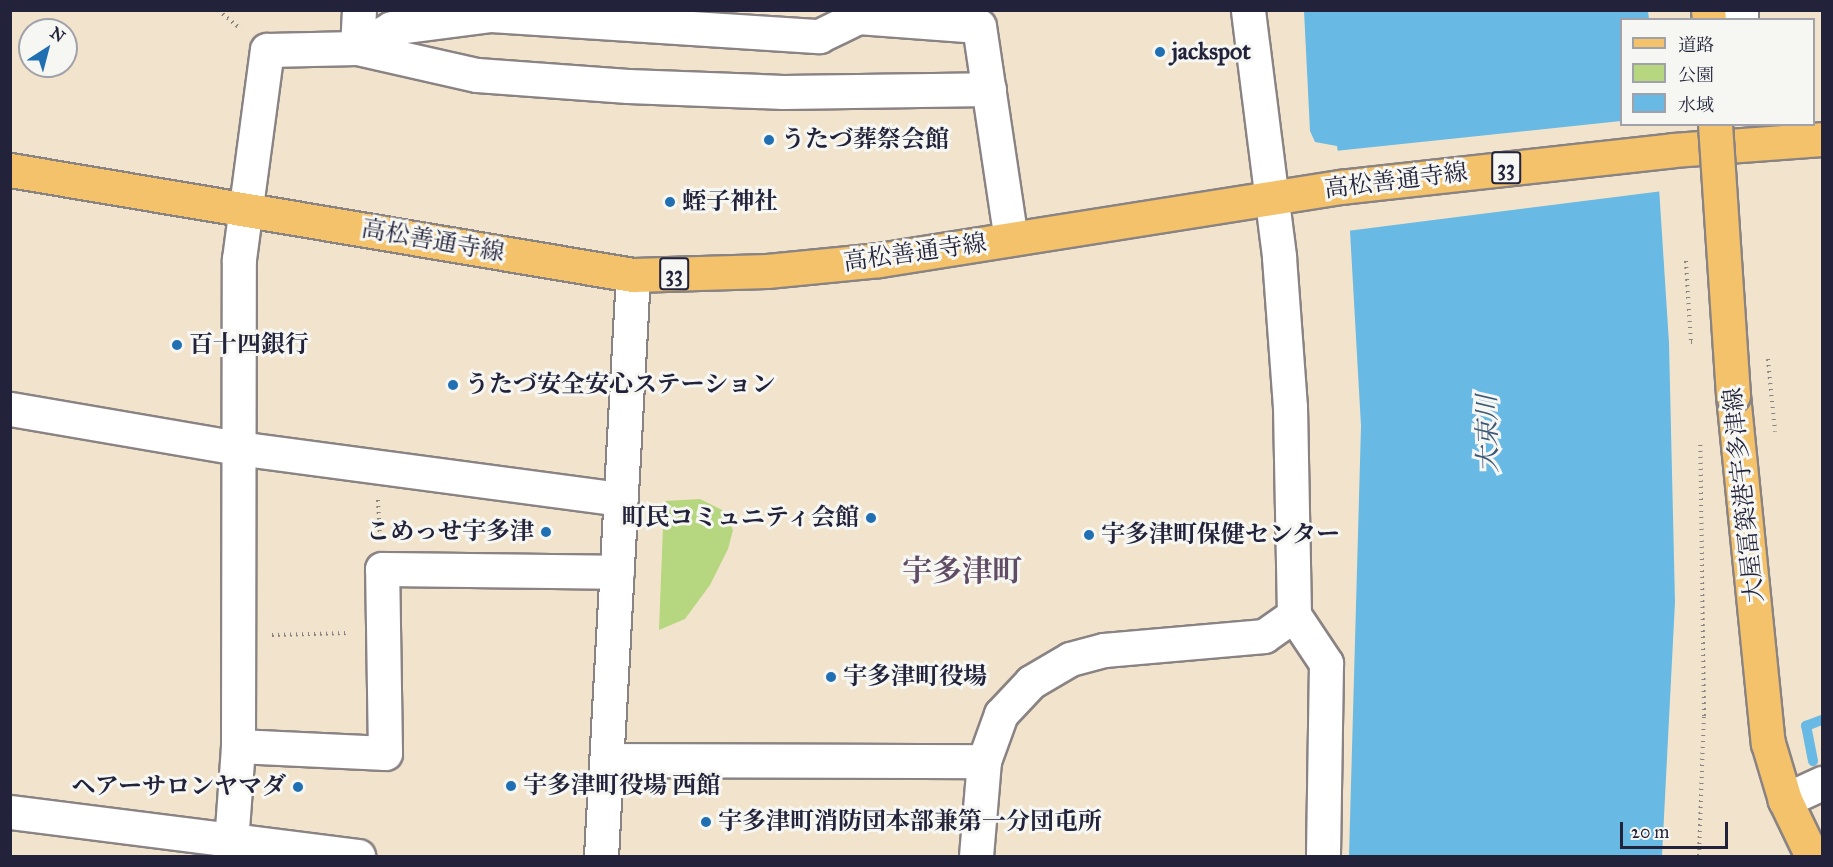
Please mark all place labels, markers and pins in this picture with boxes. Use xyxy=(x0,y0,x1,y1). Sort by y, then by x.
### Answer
place label: jackspot xyxy=(1172,38,1251,66)
marker: jackspot xyxy=(1153,45,1167,59)
place label: うたづ葬祭会館 xyxy=(781,126,949,154)
marker: うたづ葬祭会館 xyxy=(762,133,776,147)
place label: 蛭子神社 xyxy=(682,188,778,216)
marker: 蛭子神社 xyxy=(663,195,677,209)
place label: 百十四銀行 xyxy=(189,331,309,359)
marker: 百十四銀行 xyxy=(170,338,184,352)
place label: うたづ安全安心ステーション xyxy=(465,371,777,399)
marker: うたづ安全安心ステーション xyxy=(446,378,460,392)
place label: 町民コミュニティ会館 xyxy=(619,504,859,532)
marker: 町民コミュニティ会館 xyxy=(864,511,878,525)
place label: こめっせ宇多津 xyxy=(366,518,534,546)
place label: 宇多津町保健センター xyxy=(1101,521,1341,549)
marker: こめっせ宇多津 xyxy=(539,525,553,539)
marker: 宇多津町保健センター xyxy=(1082,528,1096,542)
place label: 宇多津町役場 xyxy=(843,663,987,691)
marker: 宇多津町役場 xyxy=(824,670,838,684)
place label: 宇多津町役場 西館 xyxy=(523,772,720,800)
place label: ヘアーサロンヤマダ xyxy=(71,773,286,801)
marker: 宇多津町役場 西館 xyxy=(504,779,518,793)
marker: ヘアーサロンヤマダ xyxy=(291,780,305,794)
place label: 宇多津町消防団本部兼第一分団屯所 xyxy=(718,808,1102,836)
marker: 宇多津町消防団本部兼第一分団屯所 xyxy=(699,815,713,829)

